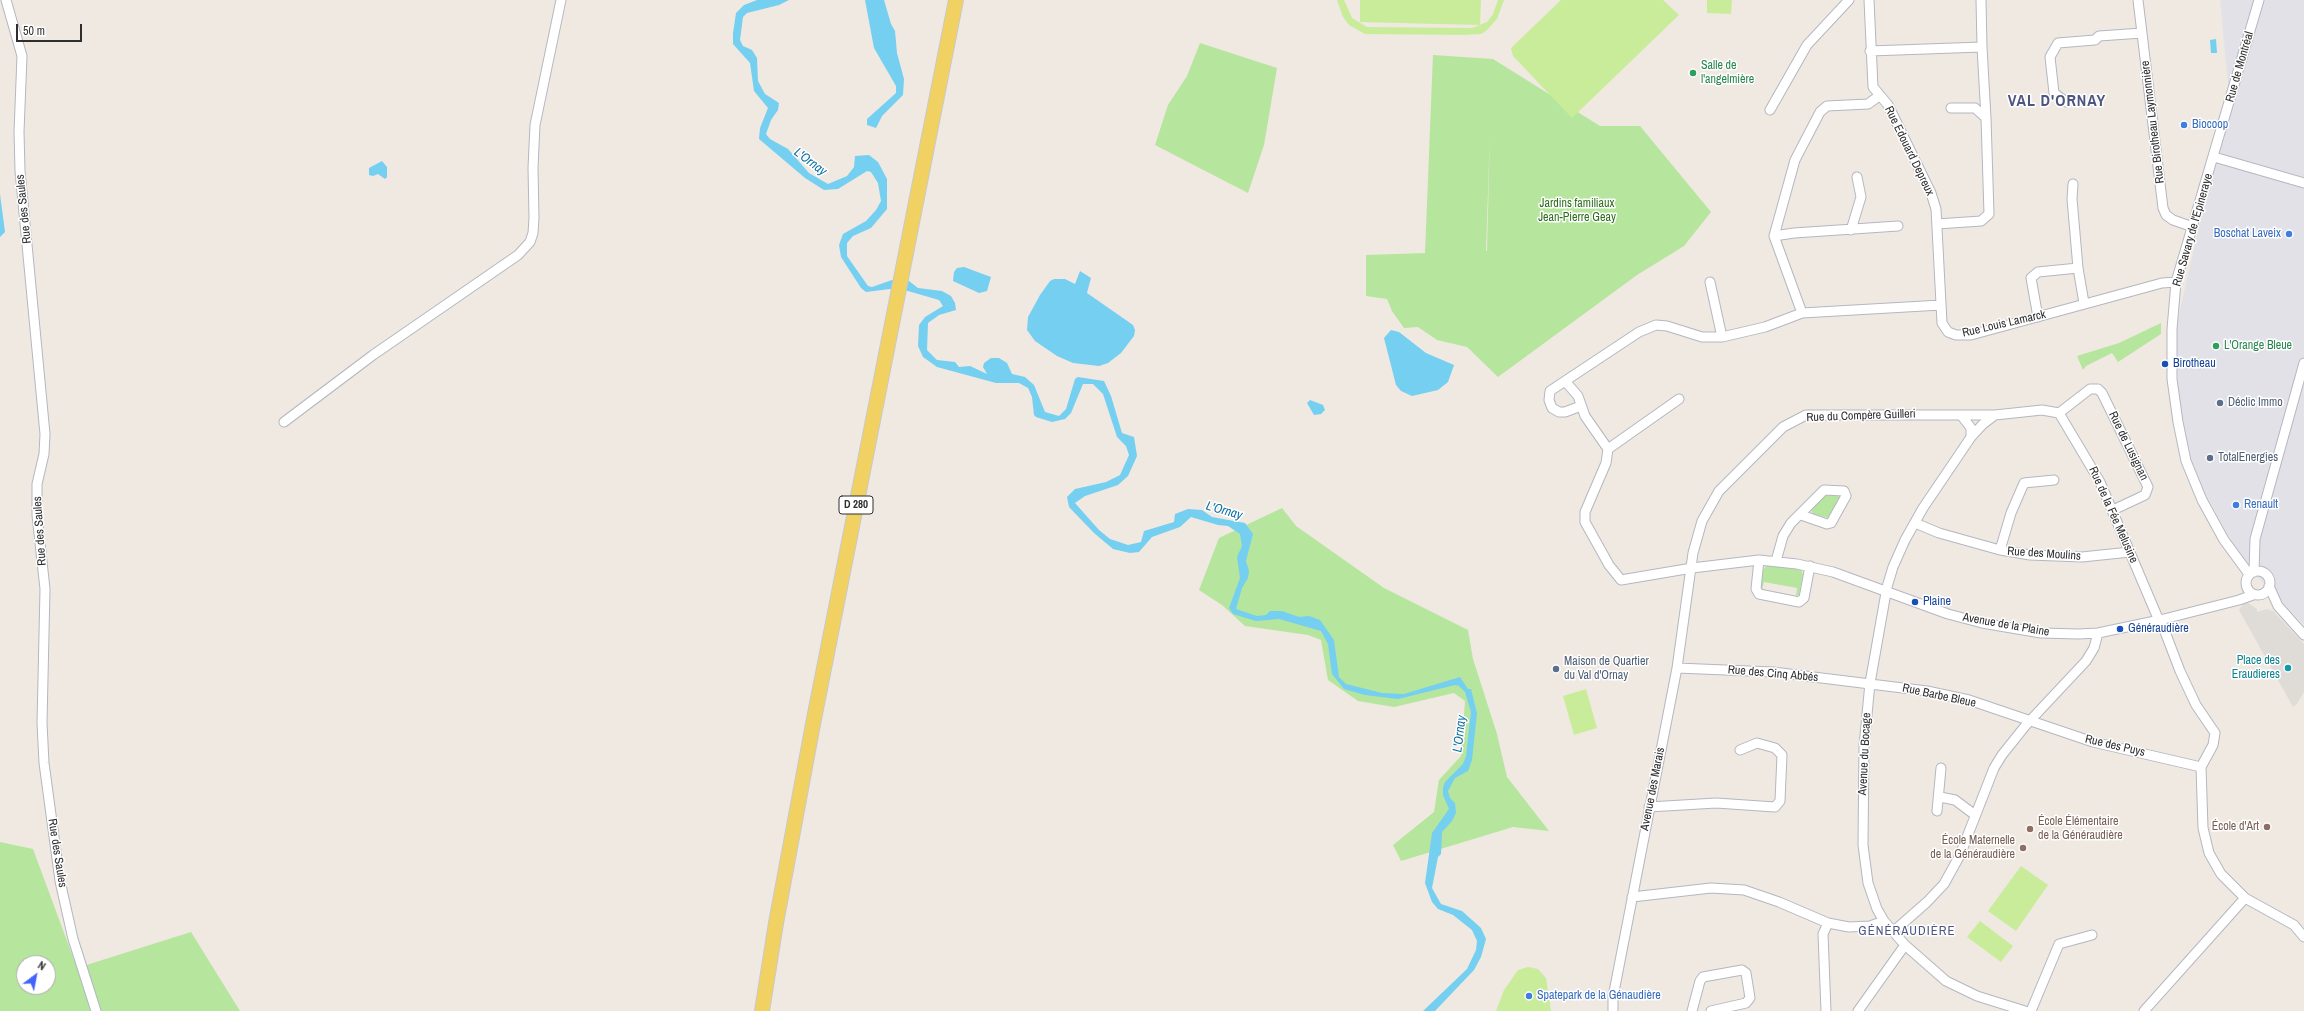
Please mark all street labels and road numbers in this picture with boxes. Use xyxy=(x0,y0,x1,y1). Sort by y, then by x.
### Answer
street label: Rue de Montréal xyxy=(2223,30,2257,104)
street label: Rue Birotheau Laymonnière xyxy=(2138,60,2168,184)
street label: Rue Edouard Depreux xyxy=(1881,104,1937,198)
street label: Rue Savary de l'Epineraye xyxy=(2170,172,2216,288)
street label: Rue des Saules xyxy=(13,174,35,244)
street label: Rue Louis Lamarck xyxy=(1961,307,2047,341)
street label: Rue du Compère Guilleri xyxy=(1806,407,1916,425)
street label: Rue de Lusignan xyxy=(2105,409,2151,483)
street label: Rue de la Fée Melusine xyxy=(2085,465,2141,565)
street label: Rue des Saules xyxy=(30,496,50,566)
road number: D 280 xyxy=(839,496,873,514)
street label: Rue des Moulins xyxy=(2007,544,2081,564)
street label: Avenue de la Plaine xyxy=(1961,610,2051,640)
street label: Rue des Cinq Abbés xyxy=(1727,663,1819,685)
street label: Rue Barbe Bleue xyxy=(1901,681,1977,711)
street label: Avenue du Bocage xyxy=(1856,712,1874,796)
street label: Rue des Puys xyxy=(2084,732,2146,760)
street label: Avenue des Marais xyxy=(1638,746,1668,832)
street label: Rue des Saules xyxy=(44,818,70,888)

